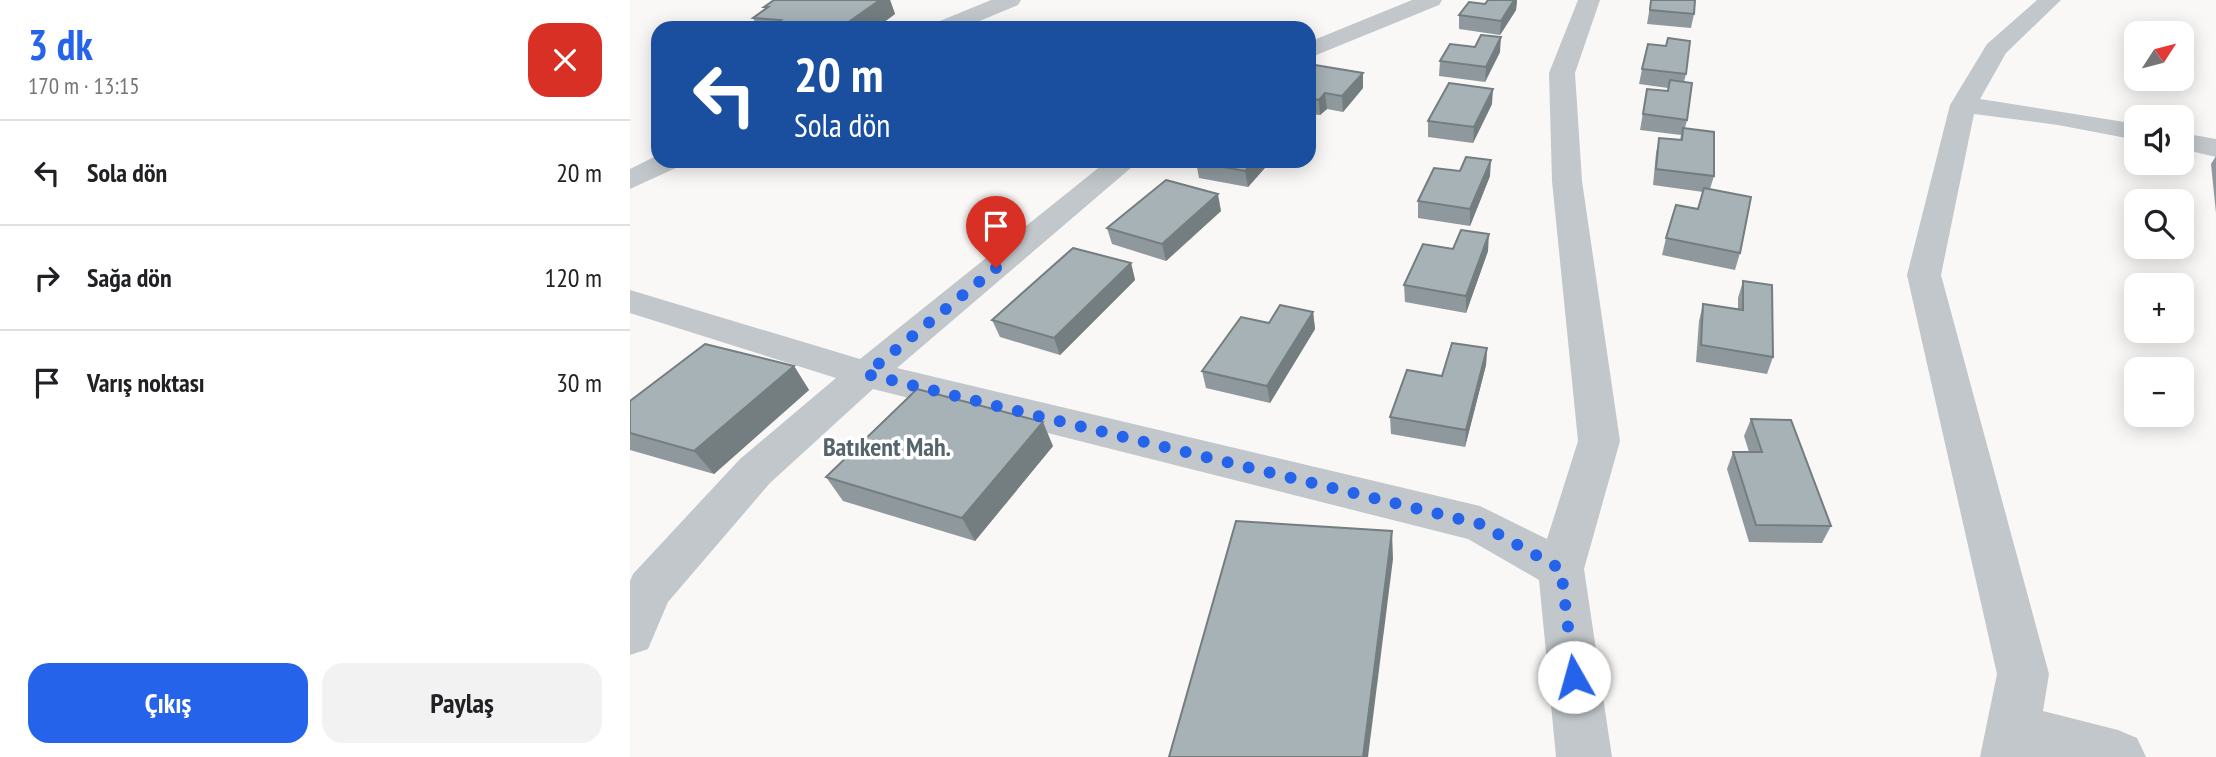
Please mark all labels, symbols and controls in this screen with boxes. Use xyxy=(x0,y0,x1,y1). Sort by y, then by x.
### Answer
text: 3 dk xyxy=(28,17,93,72)
north arrow xyxy=(2124,21,2194,91)
map controls xyxy=(2124,21,2194,427)
button: close xyxy=(528,23,602,97)
text: 20 m xyxy=(794,42,883,106)
icon: left xyxy=(679,49,770,140)
text: 170 m · 13:15 xyxy=(28,71,140,100)
text: Sola dön xyxy=(794,104,890,146)
button: sound xyxy=(2124,105,2194,175)
icon: left xyxy=(28,154,66,192)
text: Sola dön xyxy=(87,156,167,189)
text: 20 m xyxy=(556,156,602,189)
button: search xyxy=(2124,189,2194,259)
pin xyxy=(966,196,1026,268)
icon: arrive xyxy=(977,207,1015,245)
icon: right xyxy=(28,259,66,297)
text: Sağa dön xyxy=(87,261,172,294)
text: 120 m xyxy=(544,261,602,294)
button: + xyxy=(2124,273,2194,343)
button: − xyxy=(2124,357,2194,427)
icon: arrive xyxy=(28,364,66,402)
text: Varış noktası xyxy=(87,366,205,399)
text: 30 m xyxy=(556,366,602,399)
district label: Batıkent Mah. xyxy=(823,430,951,463)
position arrow xyxy=(1537,640,1611,714)
button: Çıkış xyxy=(28,663,308,743)
button: Paylaş xyxy=(322,663,602,743)

